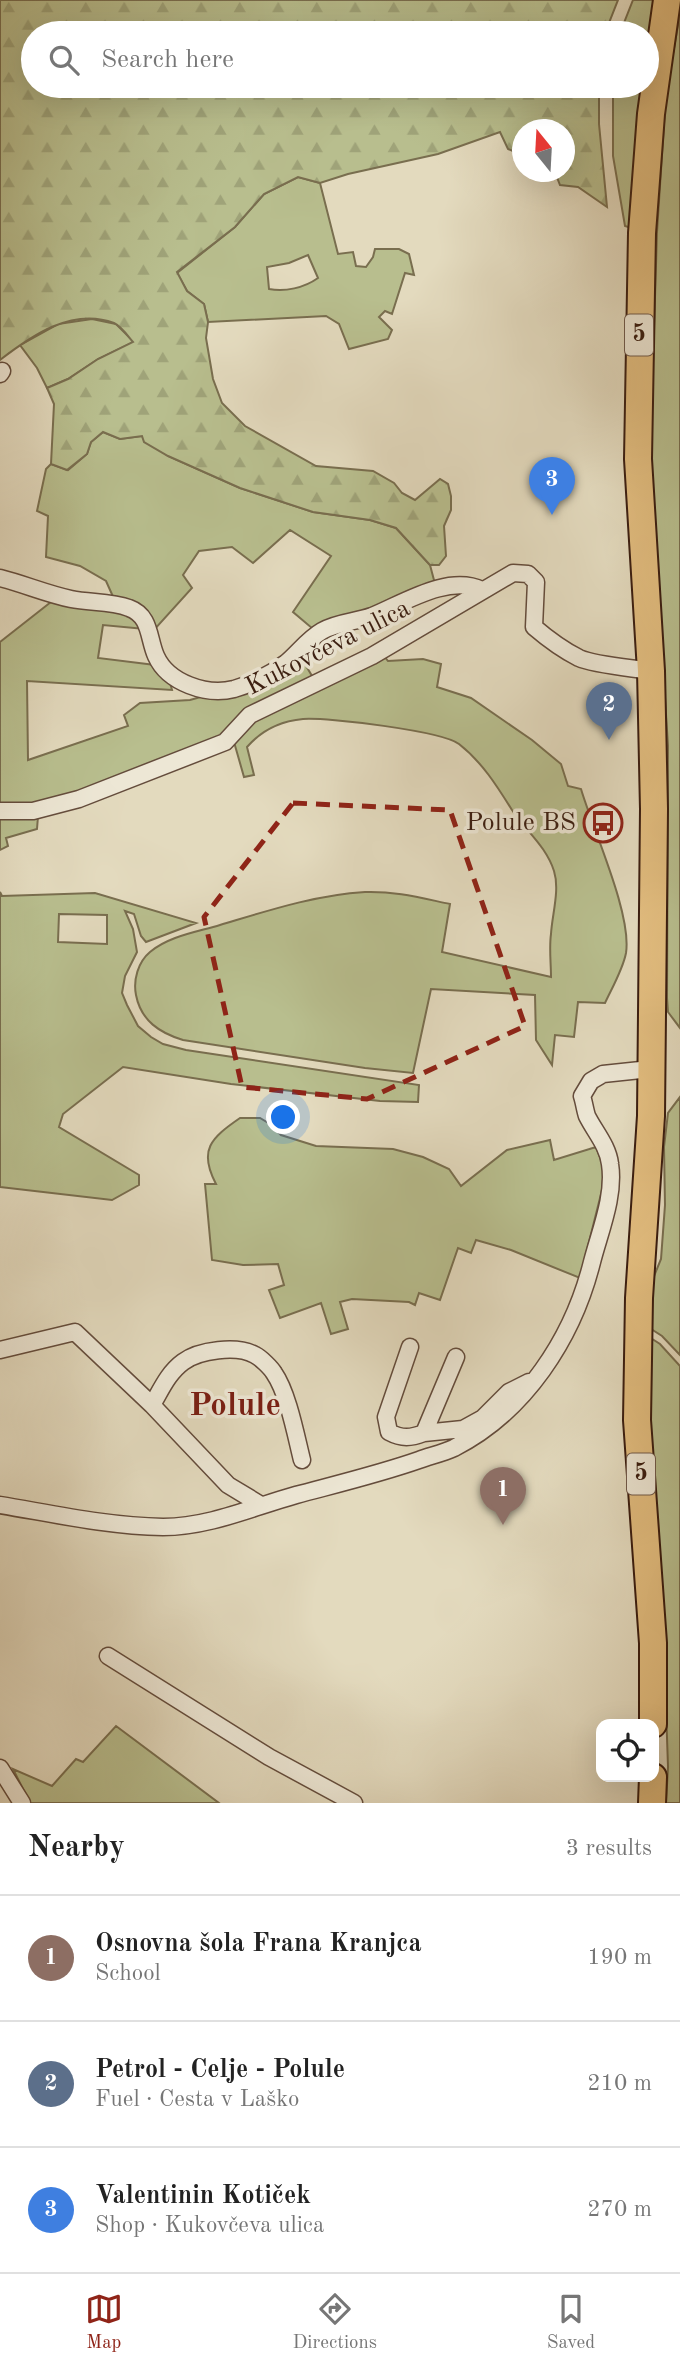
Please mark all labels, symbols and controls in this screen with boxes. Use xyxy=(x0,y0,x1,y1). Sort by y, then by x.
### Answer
search box xyxy=(21,21,659,98)
icon: search xyxy=(45,41,83,79)
text: Search here xyxy=(101,47,234,73)
north arrow xyxy=(512,119,575,182)
road number: 5 xyxy=(625,314,653,356)
pin: 3 xyxy=(529,457,575,515)
street label: Kukovčeva ulica xyxy=(242,595,415,701)
pin: 2 xyxy=(586,682,632,740)
bus stop icon: Polule BS xyxy=(582,802,624,844)
place label: Polule BS xyxy=(466,810,576,836)
your location xyxy=(266,1100,300,1134)
district label: Polule xyxy=(189,1390,281,1423)
road number: 5 xyxy=(627,1454,655,1494)
pin: 1 xyxy=(480,1467,526,1525)
map controls xyxy=(596,1719,659,1782)
button: locate xyxy=(596,1719,659,1782)
text: Nearby xyxy=(28,1833,125,1863)
text: 3 results xyxy=(566,1837,652,1860)
text: Osnovna šola Frana Kranjca xyxy=(95,1931,422,1957)
text: 1 xyxy=(44,1946,58,1969)
text: 190 m xyxy=(587,1946,652,1969)
text: School xyxy=(95,1962,161,1985)
text: Petrol - Celje - Polule xyxy=(95,2057,345,2083)
text: 2 xyxy=(44,2072,58,2095)
text: 210 m xyxy=(587,2072,652,2095)
text: Fuel · Cesta v Laško xyxy=(95,2088,300,2111)
text: Valentinin Kotiček xyxy=(95,2183,311,2209)
text: 3 xyxy=(44,2198,58,2221)
text: 270 m xyxy=(587,2198,652,2221)
text: Shop · Kukovčeva ulica xyxy=(95,2214,324,2237)
tab: Map xyxy=(85,2290,123,2355)
tab: Directions xyxy=(293,2290,377,2355)
tab: Saved xyxy=(547,2290,595,2355)

